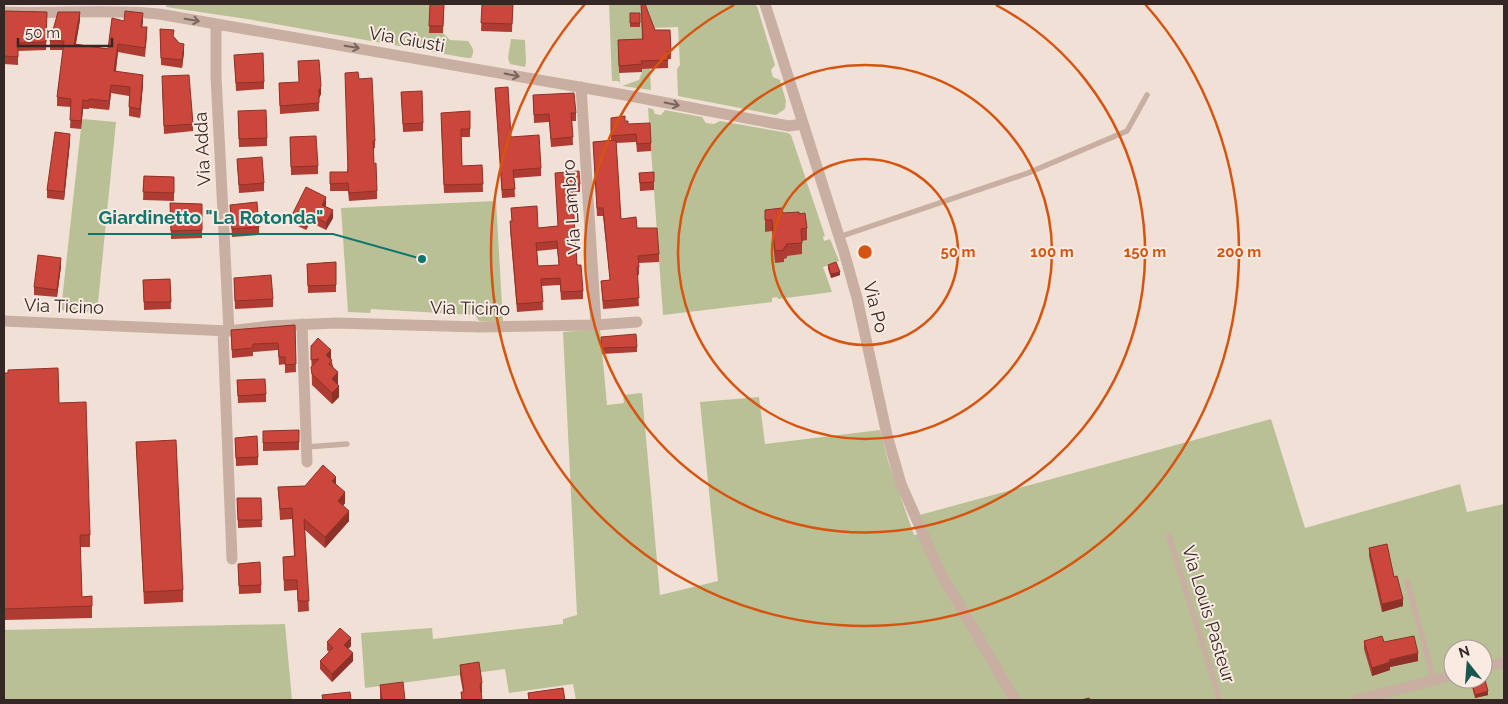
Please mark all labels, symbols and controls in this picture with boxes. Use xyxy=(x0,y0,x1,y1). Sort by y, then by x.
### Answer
scale bar xyxy=(18,15,111,47)
one-way arrow xyxy=(183,15,199,25)
street label: Via Giusti xyxy=(367,22,447,56)
text: 50 m xyxy=(25,24,60,42)
one-way arrow xyxy=(344,42,360,52)
one-way arrow xyxy=(504,70,520,80)
one-way arrow xyxy=(663,99,679,109)
street label: Via Adda xyxy=(190,111,214,187)
street label: Via Lambro xyxy=(557,158,585,255)
callout: Giardinetto "La Rotonda" xyxy=(88,200,333,234)
text: Giardinetto "La Rotonda" xyxy=(99,206,323,228)
centre of rings xyxy=(856,243,874,261)
text: 50 m xyxy=(940,243,976,261)
text: 100 m xyxy=(1030,243,1074,261)
text: 150 m xyxy=(1124,243,1166,261)
text: 200 m xyxy=(1217,243,1261,261)
street label: Via Po xyxy=(859,279,893,335)
street label: Via Ticino xyxy=(24,294,105,318)
street label: Via Ticino xyxy=(430,297,510,319)
street label: Via Louis Pasteur xyxy=(1178,543,1240,686)
north arrow xyxy=(1443,639,1493,689)
text: N xyxy=(1457,642,1472,661)

